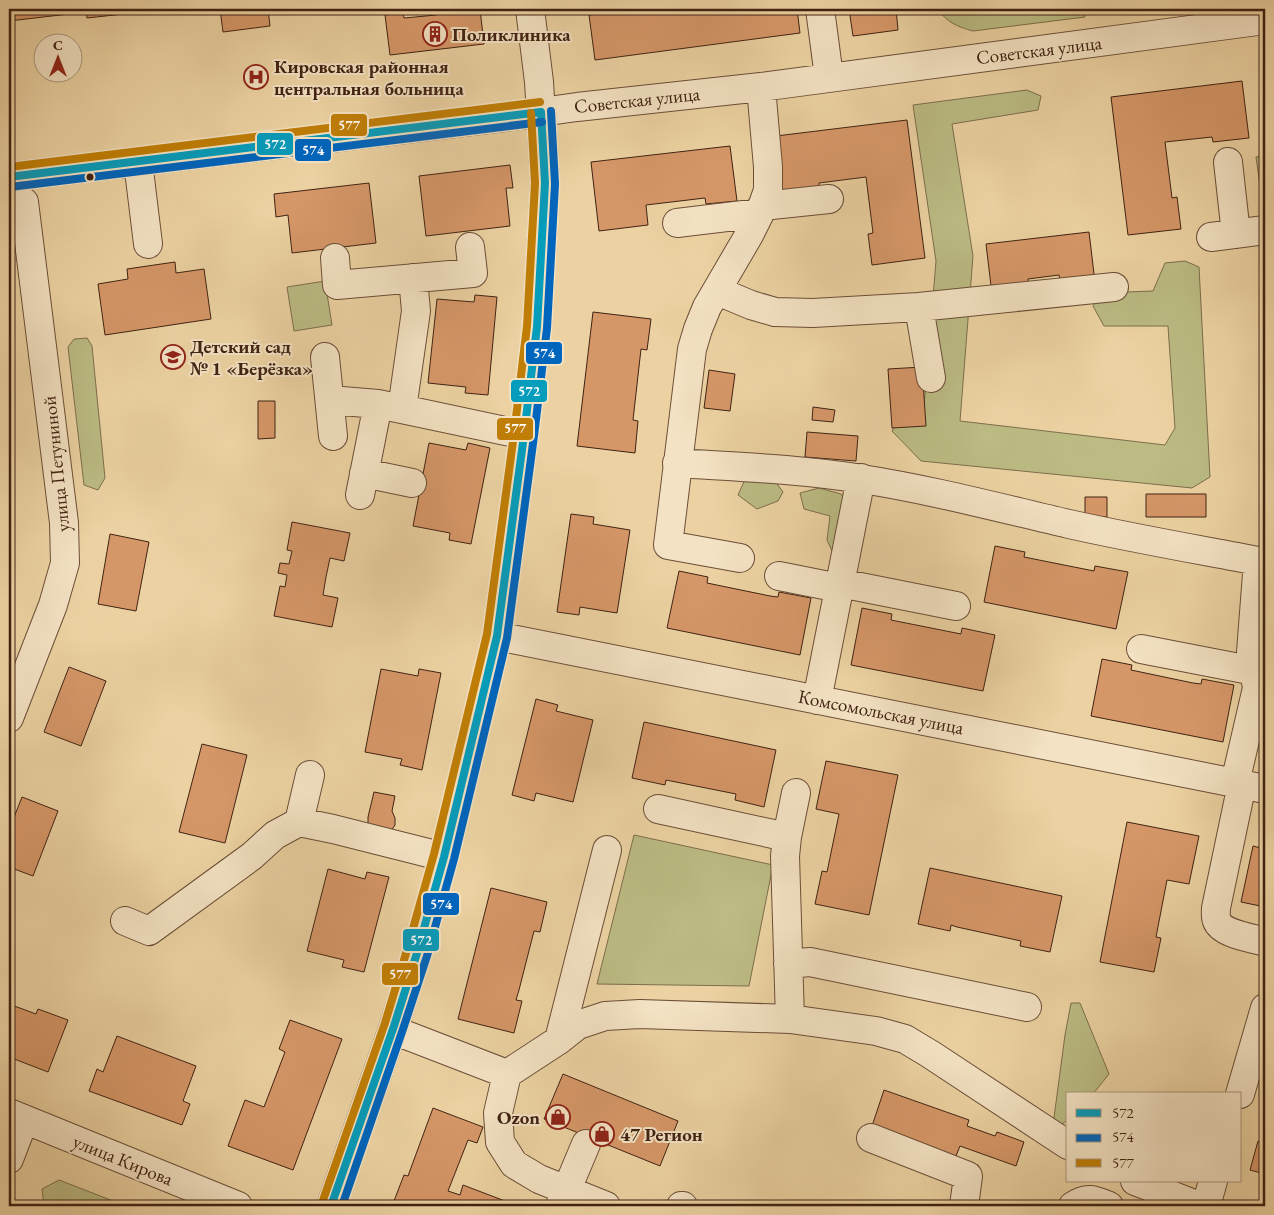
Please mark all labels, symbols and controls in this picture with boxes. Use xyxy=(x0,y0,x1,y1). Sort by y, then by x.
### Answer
building icon: Поликлиника xyxy=(422,21,448,47)
place label: Поликлиника xyxy=(452,22,571,47)
street label: Советская улица xyxy=(975,30,1104,70)
north arrow xyxy=(32,32,82,82)
text: С xyxy=(53,36,63,54)
place label: Кировская районная центральная больница xyxy=(274,54,464,101)
hospital icon: Кировская районная центральная больница xyxy=(243,64,269,90)
street label: Советская улица xyxy=(573,81,702,119)
line badge: 577 xyxy=(330,113,368,137)
text: 577 xyxy=(338,116,361,134)
line badge: 572 xyxy=(256,132,294,156)
text: 572 xyxy=(264,135,287,153)
line badge: 574 xyxy=(294,138,332,162)
text: 574 xyxy=(302,141,325,159)
unlabelled marker xyxy=(85,172,95,182)
place label: Детский сад № 1 «Берёзка» xyxy=(190,334,313,381)
line badge: 574 xyxy=(525,341,563,365)
school or university icon: Детский сад № 1 «Берёзка» xyxy=(160,344,186,370)
text: 574 xyxy=(533,344,556,362)
line badge: 572 xyxy=(510,379,548,403)
text: 572 xyxy=(518,382,541,400)
street label: улица Петуниной xyxy=(36,395,76,533)
line badge: 577 xyxy=(496,417,534,441)
text: 577 xyxy=(504,419,527,437)
street label: Комсомольская улица xyxy=(796,684,966,740)
line badge: 574 xyxy=(422,892,460,916)
text: 574 xyxy=(430,895,453,913)
line badge: 572 xyxy=(402,928,440,952)
text: 572 xyxy=(410,931,433,949)
line badge: 577 xyxy=(381,962,419,986)
text: 577 xyxy=(389,965,412,983)
legend xyxy=(1066,1092,1242,1182)
text: 572 xyxy=(1112,1103,1134,1122)
shop icon: Ozon xyxy=(545,1104,571,1130)
place label: Ozon xyxy=(497,1105,540,1130)
shop icon: 47 Регион xyxy=(589,1121,615,1147)
place label: 47 Регион xyxy=(620,1122,703,1147)
text: 574 xyxy=(1112,1127,1134,1146)
street label: улица Кирова xyxy=(69,1129,177,1192)
text: 577 xyxy=(1112,1153,1134,1172)

